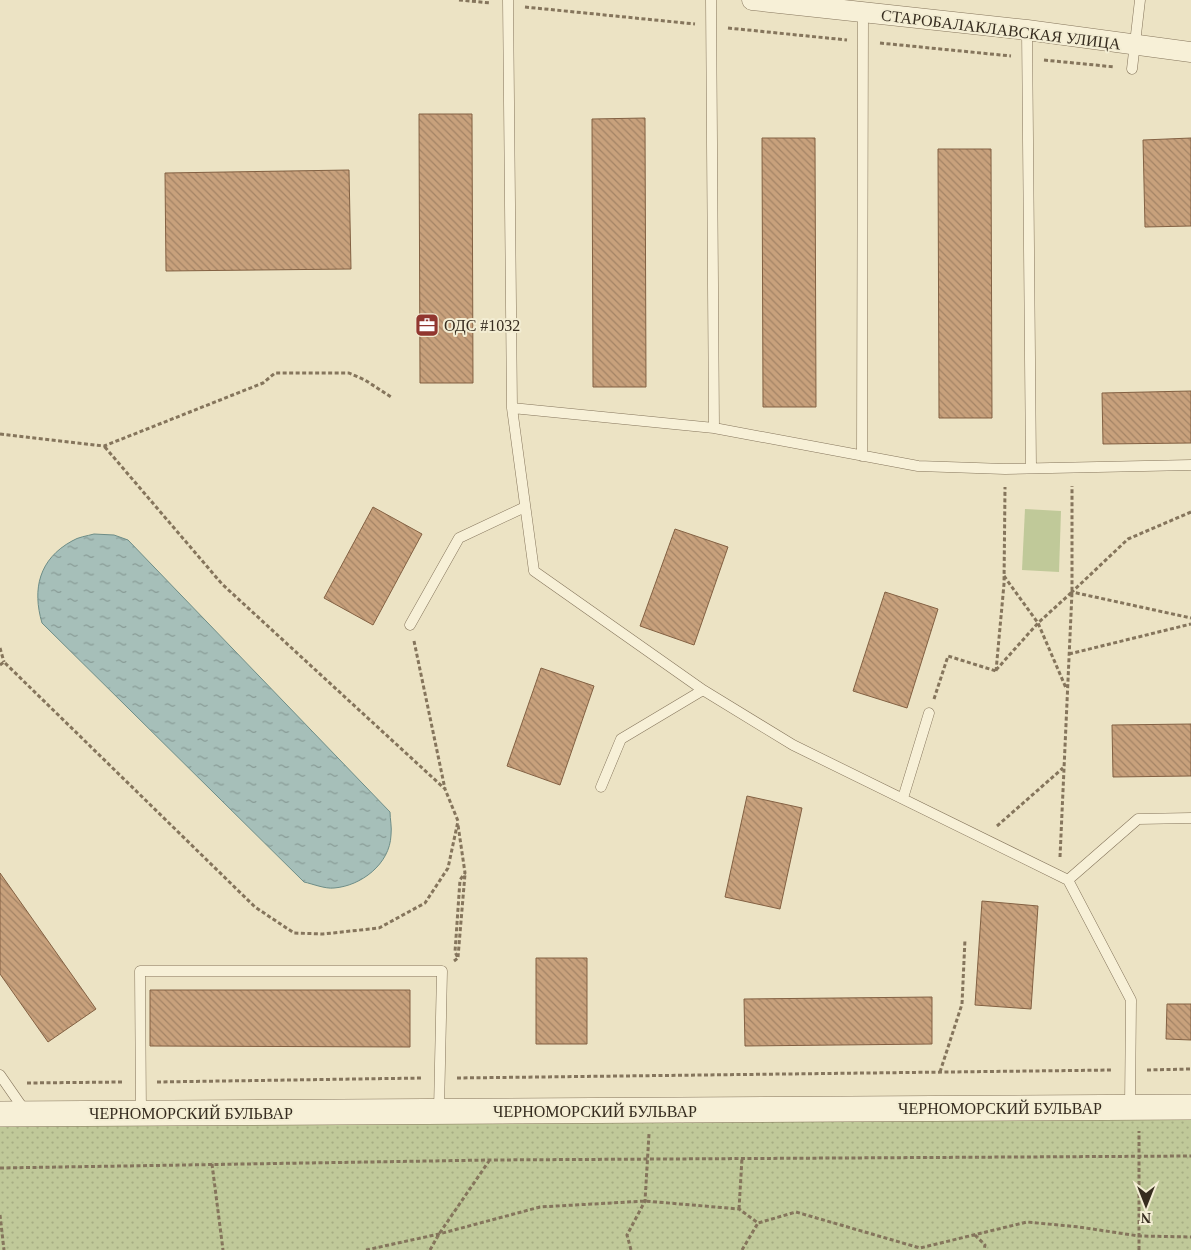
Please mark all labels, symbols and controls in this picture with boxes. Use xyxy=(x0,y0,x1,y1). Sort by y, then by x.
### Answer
street label: СТАРОБАЛАКЛАВСКАЯ УЛИЦА xyxy=(880,6,1122,54)
office icon: ОДС #1032 xyxy=(414,312,440,338)
place label: ОДС #1032 xyxy=(444,317,520,335)
street label: ЧЕРНОМОРСКИЙ БУЛЬВАР xyxy=(898,1099,1102,1117)
street label: ЧЕРНОМОРСКИЙ БУЛЬВАР xyxy=(493,1102,697,1120)
street label: ЧЕРНОМОРСКИЙ БУЛЬВАР xyxy=(89,1104,293,1122)
north arrow xyxy=(1121,1180,1171,1230)
text: N xyxy=(1141,1210,1151,1225)

